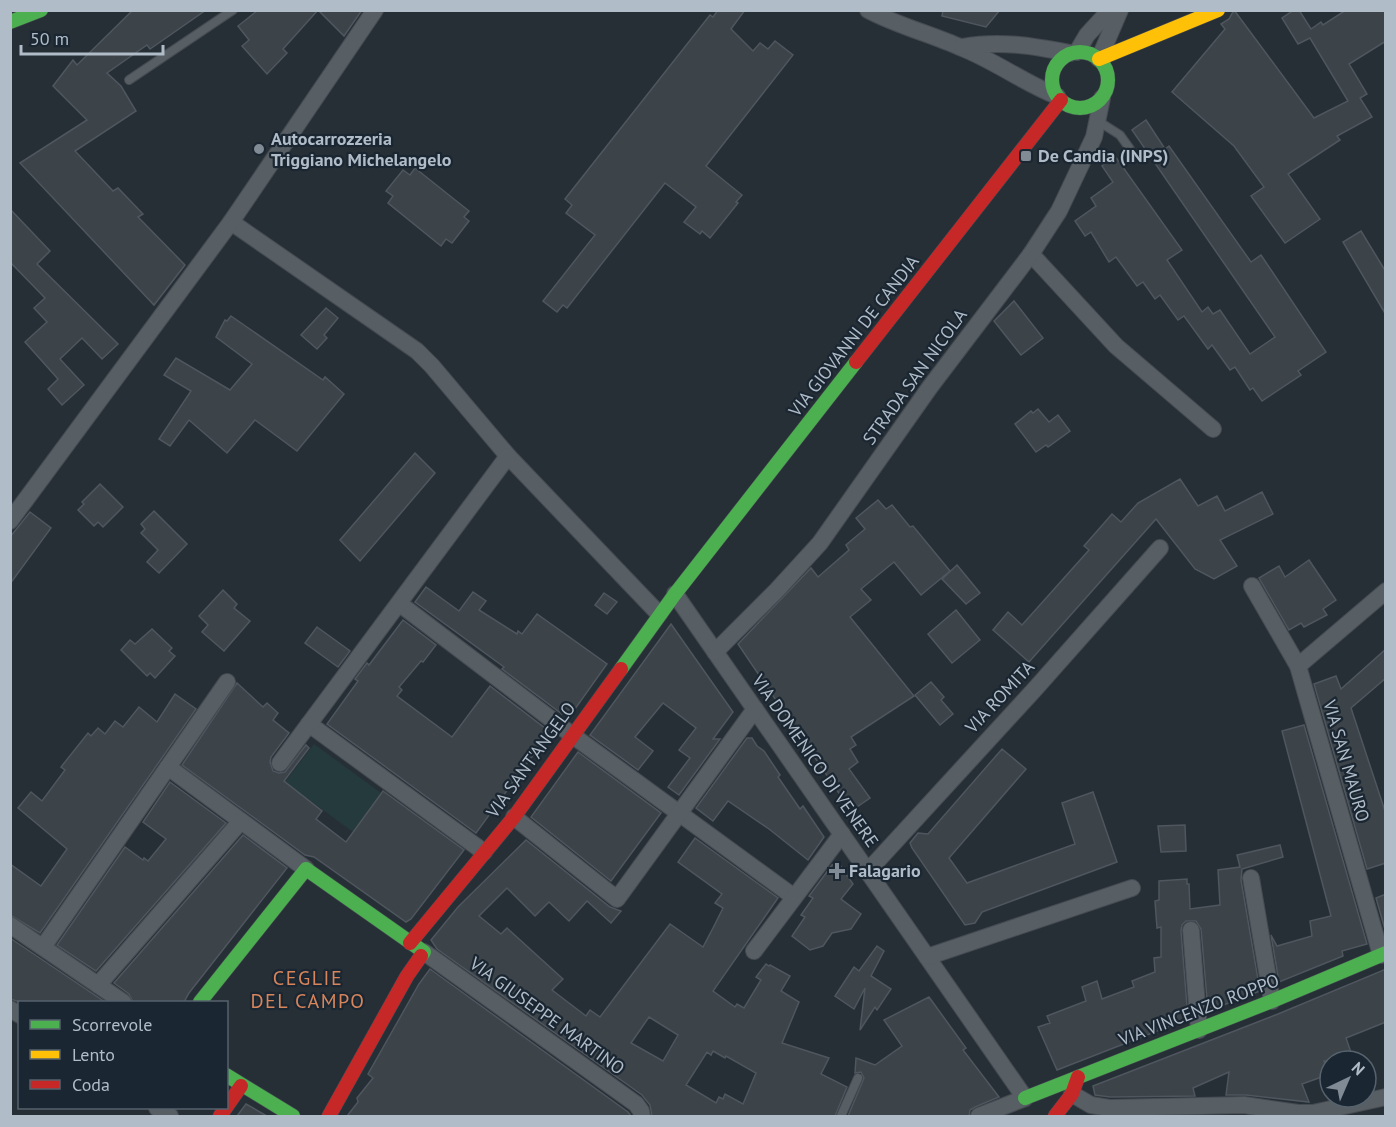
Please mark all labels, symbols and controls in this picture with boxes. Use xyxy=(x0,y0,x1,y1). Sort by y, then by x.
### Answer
scale bar xyxy=(21,18,164,56)
text: 50 m xyxy=(30,27,69,50)
place label: Autocarrozzeria Triggiano Michelangelo xyxy=(271,127,452,171)
marker: Autocarrozzeria Triggiano Michelangelo xyxy=(252,142,266,156)
place label: De Candia (INPS) xyxy=(1038,144,1168,167)
marker: De Candia (INPS) xyxy=(1019,149,1033,163)
street label: VIA GIOVANNI DE CANDIA xyxy=(783,250,924,422)
street label: STRADA SAN NICOLA xyxy=(857,304,972,449)
street label: VIA ROMITA xyxy=(959,655,1039,739)
street label: VIA DOMENICO DI VENERE xyxy=(746,669,884,852)
street label: VIA SAN MAURO xyxy=(1318,696,1375,825)
street label: VIA SANT'ANGELO xyxy=(480,697,580,823)
place label: Falagario xyxy=(849,859,921,882)
marker: Falagario xyxy=(830,864,844,878)
street label: VIA GIUSEPPE MARTINO xyxy=(465,951,629,1080)
district label: CEGLIE DEL CAMPO xyxy=(250,965,366,1014)
street label: VIA VINCENZO ROPPO xyxy=(1114,968,1282,1051)
legend xyxy=(18,1001,228,1109)
text: Scorrevole xyxy=(72,1013,152,1036)
text: Lento xyxy=(72,1043,115,1066)
north arrow xyxy=(1318,1049,1378,1109)
text: N xyxy=(1348,1057,1369,1079)
text: Coda xyxy=(72,1073,110,1096)

